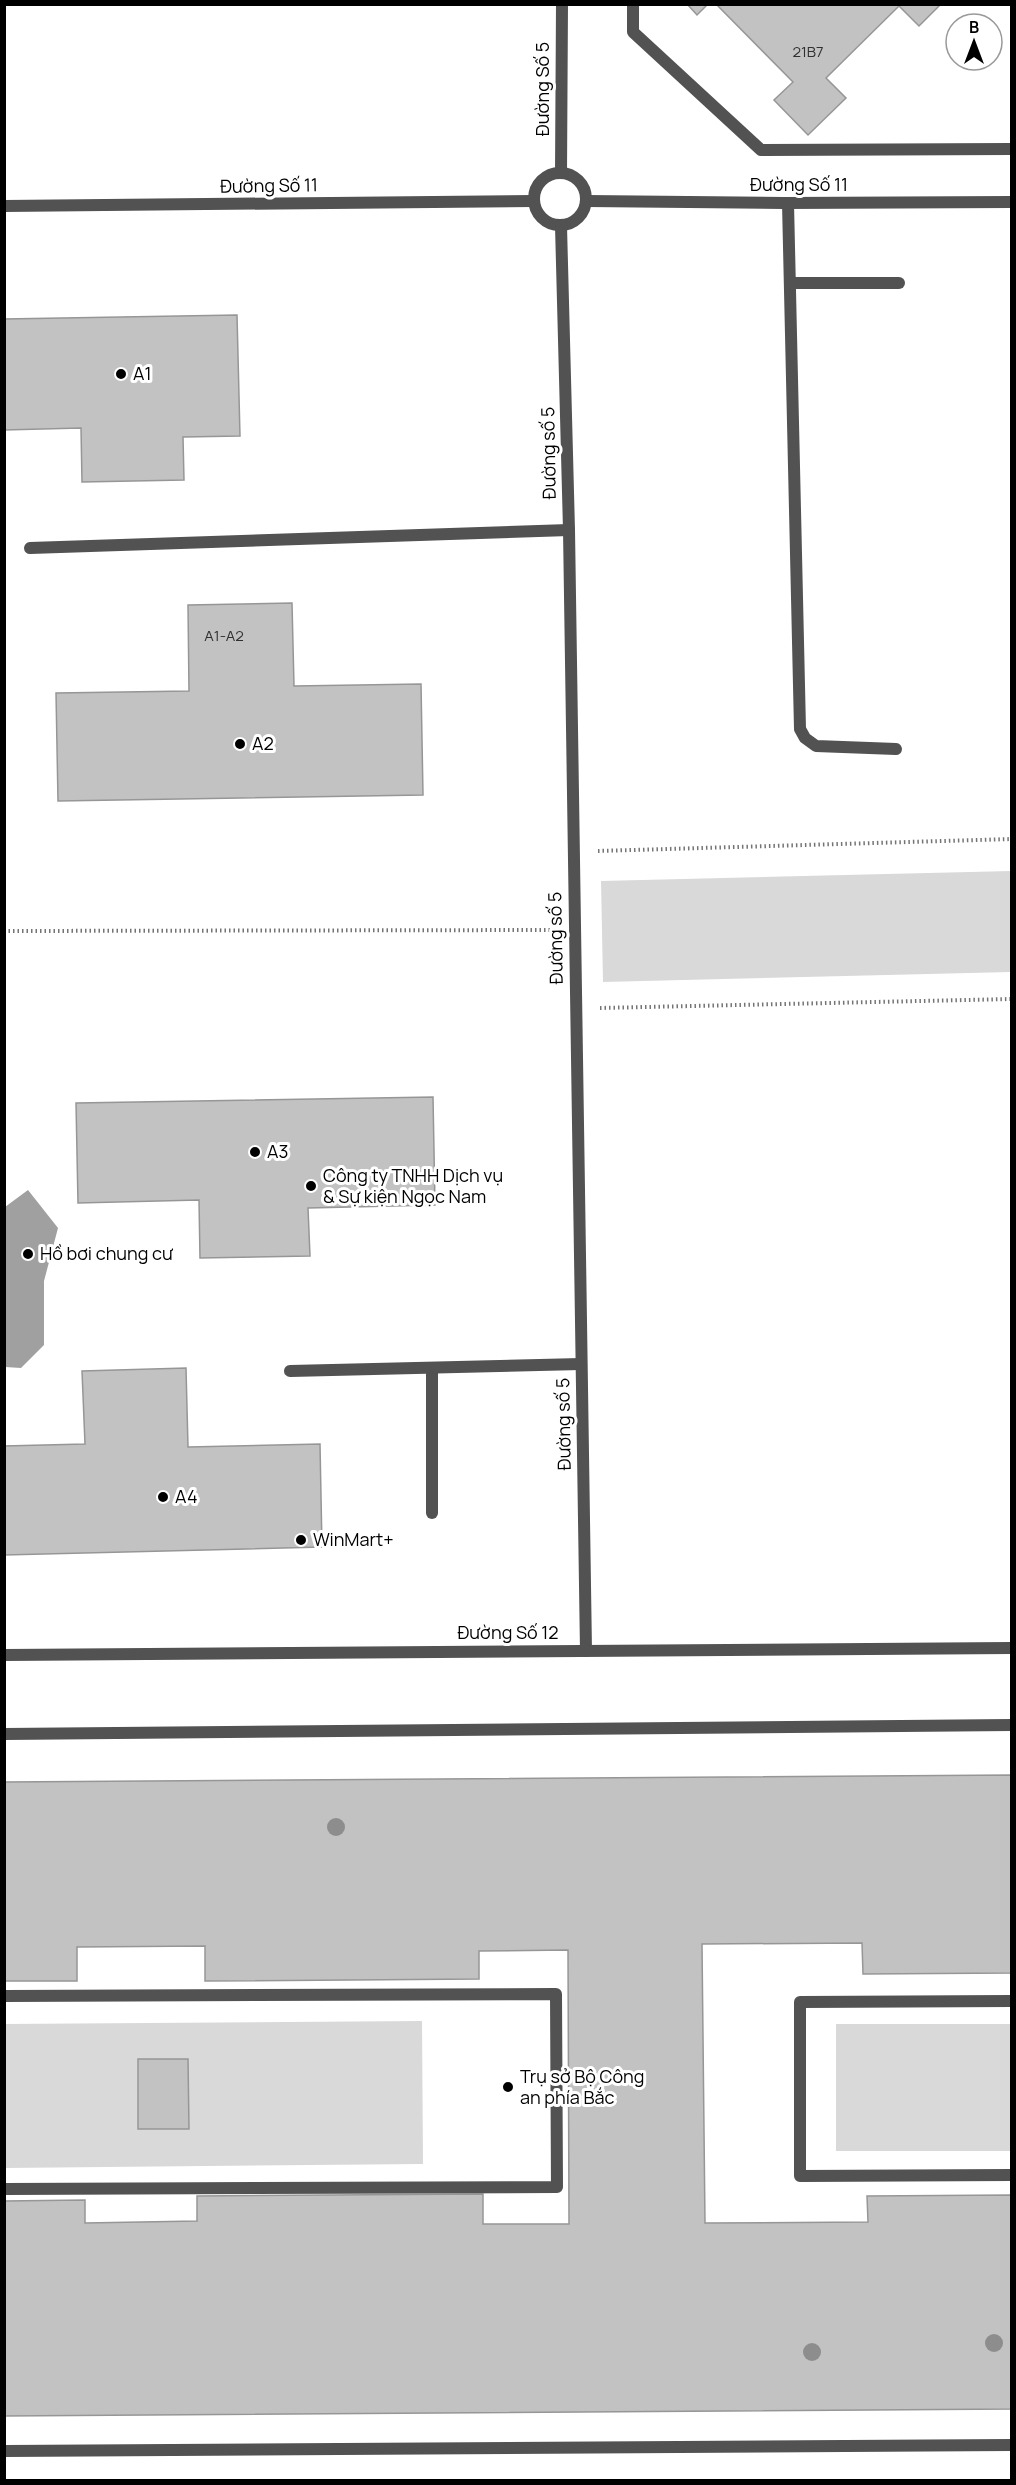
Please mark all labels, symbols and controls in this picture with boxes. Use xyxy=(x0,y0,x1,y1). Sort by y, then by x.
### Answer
north arrow xyxy=(944,12,1004,72)
text: B xyxy=(969,16,979,38)
house number: 21B7 xyxy=(792,41,824,62)
street label: Đường Số 5 xyxy=(530,42,554,136)
street label: Đường Số 11 xyxy=(220,172,318,198)
street label: Đường Số 11 xyxy=(750,172,848,196)
place label: A1 xyxy=(133,361,151,385)
marker: A1 xyxy=(114,367,128,381)
street label: Đường số 5 xyxy=(535,406,561,500)
house number: A1-A2 xyxy=(204,625,244,646)
place label: A2 xyxy=(252,731,274,755)
marker: A2 xyxy=(233,737,247,751)
street label: Đường số 5 xyxy=(542,891,568,985)
place label: A3 xyxy=(267,1139,288,1163)
marker: A3 xyxy=(248,1145,262,1159)
place label: Công ty TNHH Dịch vụ & Sự kiện Ngọc Nam xyxy=(323,1163,503,1208)
marker: Công ty TNHH Dịch vụ & Sự kiện Ngọc Nam xyxy=(304,1179,318,1193)
place label: Hồ bơi chung cư xyxy=(40,1241,174,1265)
marker: Hồ bơi chung cư xyxy=(21,1247,35,1261)
street label: Đường số 5 xyxy=(550,1377,576,1471)
place label: A4 xyxy=(175,1484,198,1508)
marker: A4 xyxy=(156,1490,170,1504)
place label: WinMart+ xyxy=(313,1527,394,1551)
marker: WinMart+ xyxy=(294,1533,308,1547)
street label: Đường Số 12 xyxy=(457,1620,559,1644)
place label: Trụ sở Bộ Công an phía Bắc xyxy=(520,2064,644,2109)
marker: Trụ sở Bộ Công an phía Bắc xyxy=(501,2080,515,2094)

